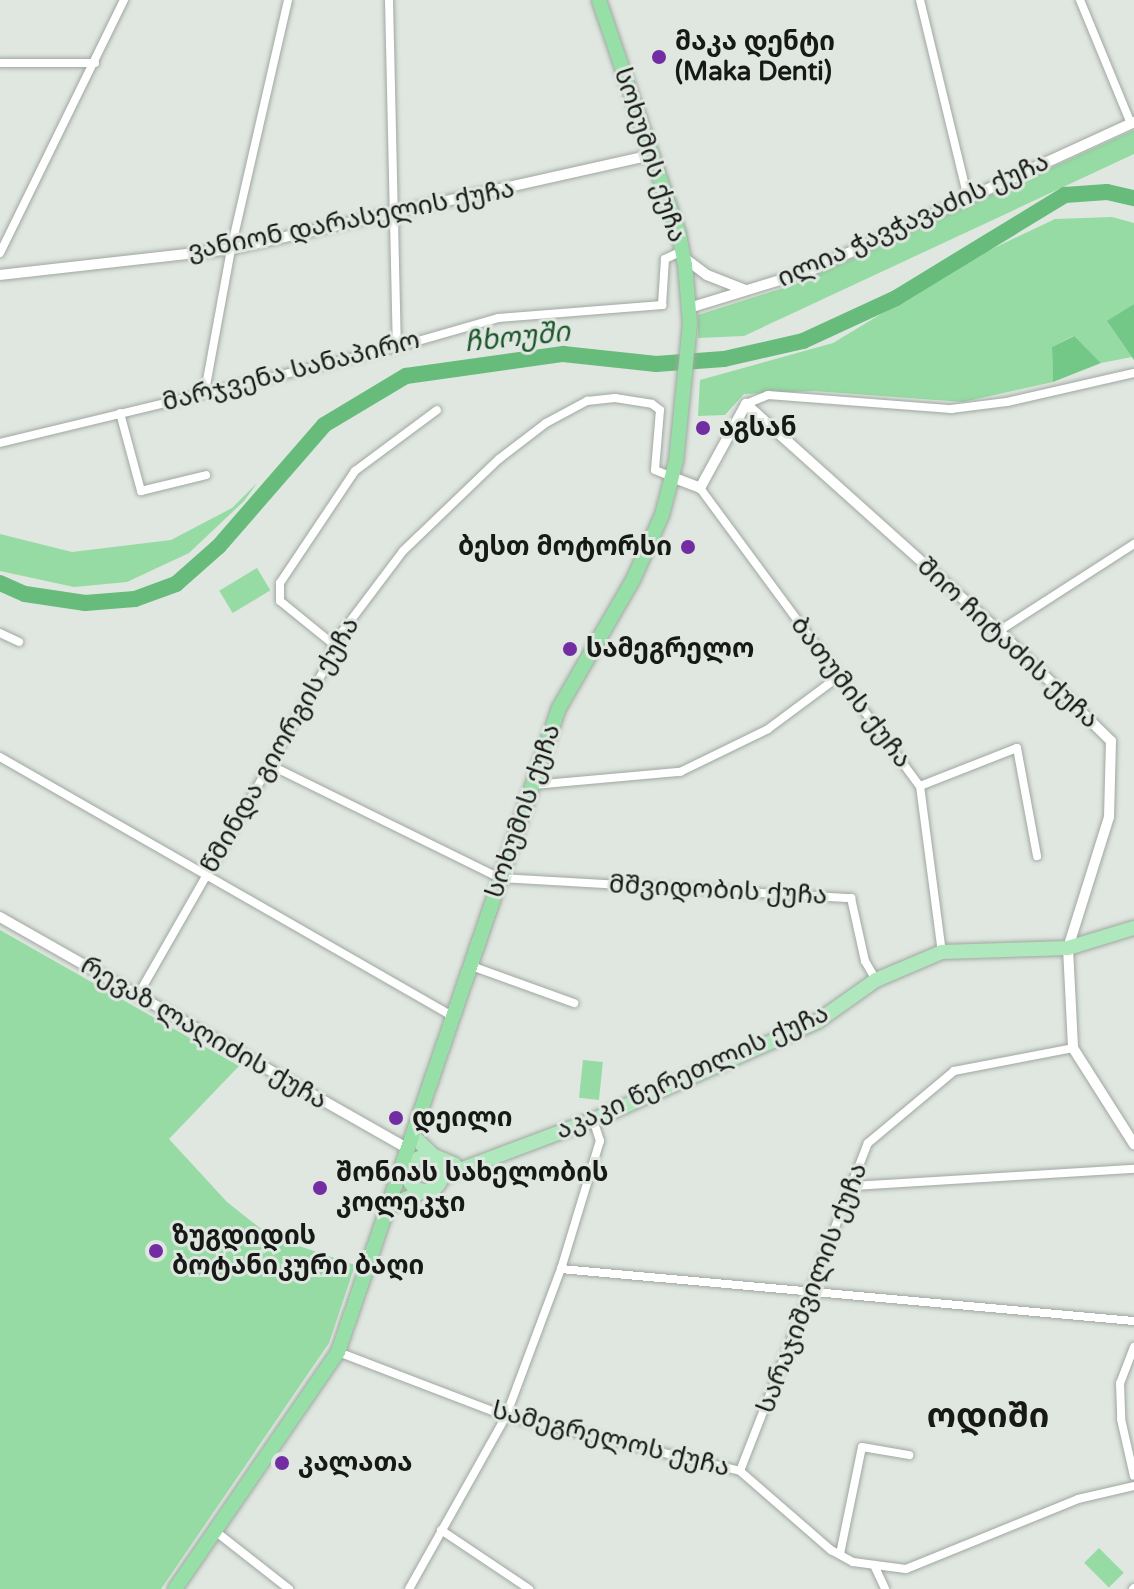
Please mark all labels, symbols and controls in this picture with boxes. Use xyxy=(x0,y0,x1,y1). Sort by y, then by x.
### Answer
place label: მაკა დენტი (Maka Denti) xyxy=(675,26,835,88)
marker: მაკა დენტი (Maka Denti) xyxy=(650,48,668,66)
street label: სოხუმის ქუჩა xyxy=(607,64,693,246)
street label: ილია ჭავჭავაძის ქუჩა xyxy=(772,146,1054,294)
street label: ვანიონ დარასელის ქუჩა xyxy=(185,173,517,267)
water label: ჩხოუში xyxy=(463,315,571,359)
street label: მარჯვენა სანაპირო xyxy=(159,324,423,418)
place label: აგსან xyxy=(719,412,797,444)
marker: აგსან xyxy=(694,419,712,437)
place label: ბესთ მოტორსი xyxy=(458,531,672,563)
marker: ბესთ მოტორსი xyxy=(679,538,697,556)
street label: შიო ჩიტაძის ქუჩა xyxy=(911,551,1105,735)
street label: ბათუმის ქუჩა xyxy=(784,610,918,774)
street label: წმინდა გიორგის ქუჩა xyxy=(194,611,366,879)
place label: სამეგრელო xyxy=(586,633,754,665)
marker: სამეგრელო xyxy=(561,640,579,658)
street label: სოხუმის ქუჩა xyxy=(479,720,567,902)
street label: მშვიდობის ქუჩა xyxy=(608,869,828,911)
street label: რევაზ ლაღიძის ქუჩა xyxy=(75,950,333,1116)
street label: აკაკი წერეთლის ქუჩა xyxy=(551,998,833,1146)
place label: დეილი xyxy=(412,1102,513,1134)
marker: დეილი xyxy=(387,1109,405,1127)
place label: შონიას სახელობის კოლეკჯი xyxy=(336,1157,608,1218)
street label: სარაჯიშვილის ქუჩა xyxy=(750,1158,874,1418)
marker: შონიას სახელობის კოლეკჯი xyxy=(311,1179,329,1197)
place label: ზუგდიდის ბოტანიკური ბაღი xyxy=(172,1220,424,1282)
marker: ზუგდიდის ბოტანიკური ბაღი xyxy=(147,1242,165,1260)
street label: სამეგრელოს ქუჩა xyxy=(489,1394,733,1484)
district label: ოდიში xyxy=(927,1397,1049,1437)
place label: კალათა xyxy=(298,1447,413,1479)
marker: კალათა xyxy=(273,1454,291,1472)

